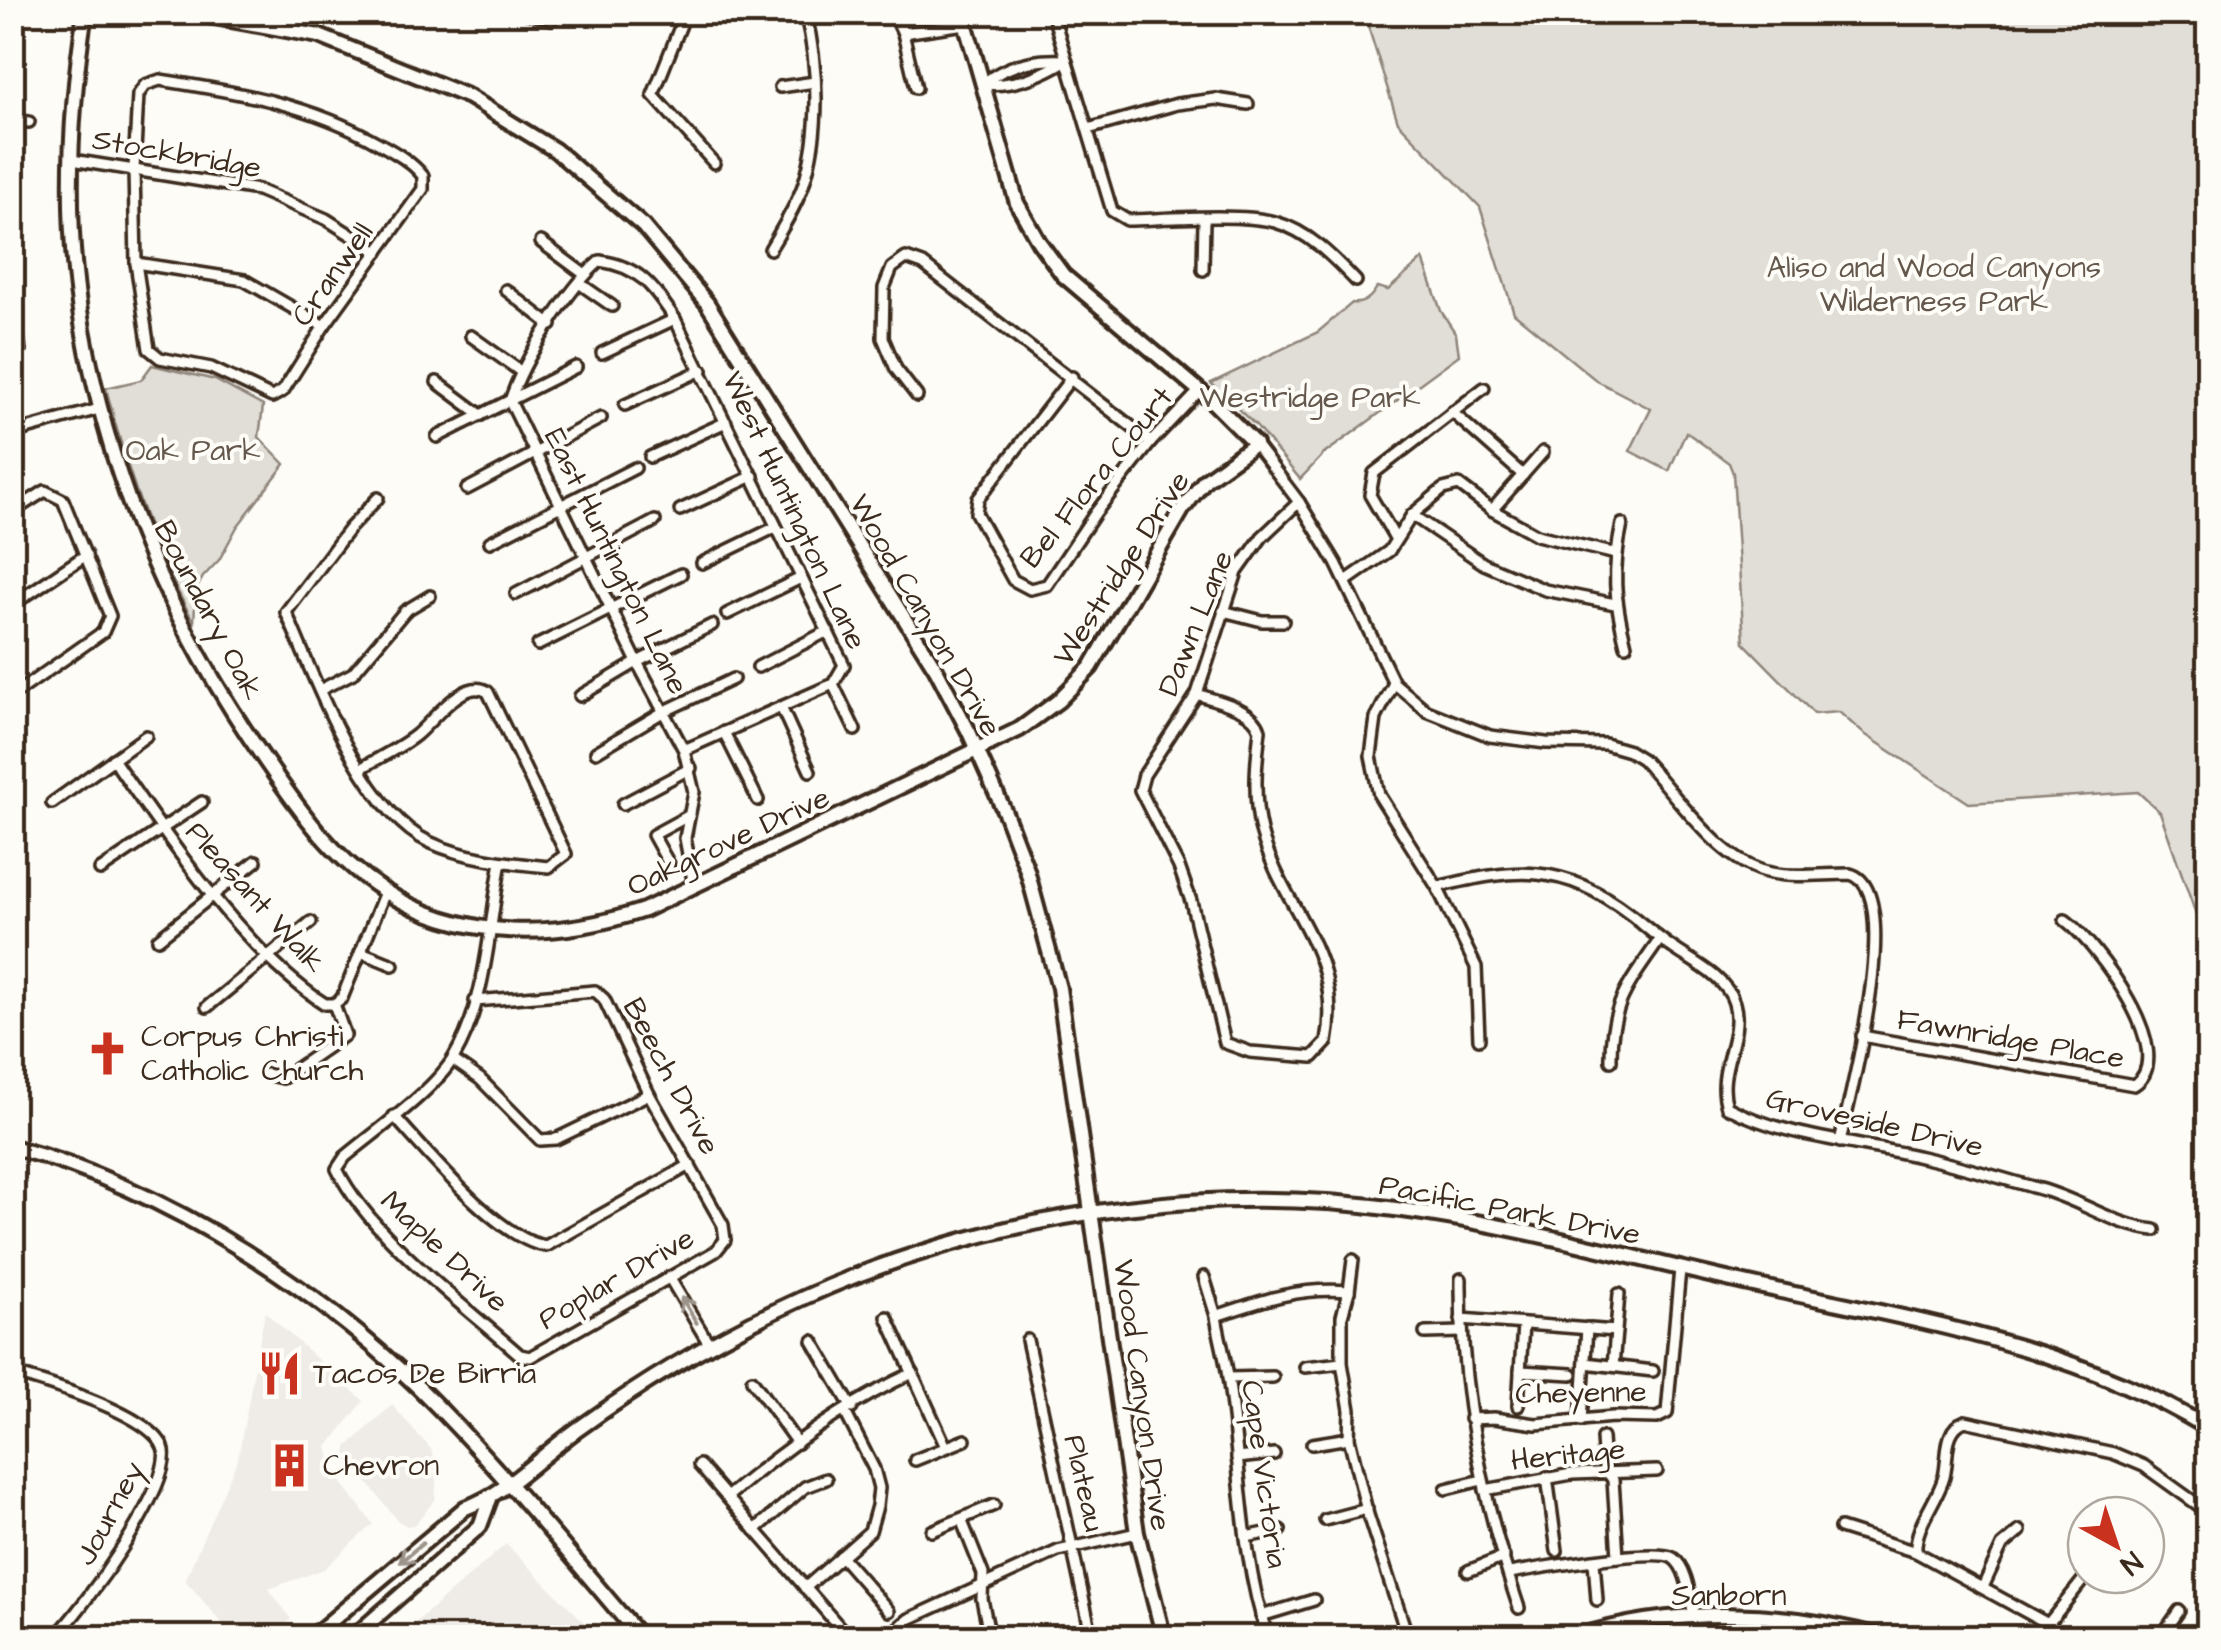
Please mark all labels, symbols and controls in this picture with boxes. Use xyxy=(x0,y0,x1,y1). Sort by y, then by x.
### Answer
street label: Stockbridge xyxy=(89,118,265,190)
street label: Cranwell xyxy=(282,214,384,335)
park label: Aliso and Wood Canyons Wilderness Park xyxy=(1767,247,2101,323)
street label: West Huntington Lane xyxy=(710,364,877,657)
park label: Westridge Park xyxy=(1199,377,1421,420)
street label: Bel Flora Court xyxy=(1010,378,1183,577)
street label: East Huntington Lane xyxy=(533,421,699,702)
park label: Oak Park xyxy=(125,430,261,472)
street label: Westridge Drive xyxy=(1043,463,1201,675)
street label: Wood Canyon Drive xyxy=(838,487,1012,745)
street label: Boundary Oak xyxy=(142,513,273,708)
street label: Dawn Lane xyxy=(1148,544,1244,702)
street label: Oakgrove Drive xyxy=(620,777,837,908)
street label: Pleasant Walk xyxy=(176,812,335,983)
street label: Beech Drive xyxy=(612,991,730,1162)
street label: Fawnridge Place xyxy=(1894,998,2128,1081)
place label: Corpus Christi Catholic Church xyxy=(141,1016,363,1092)
church icon: Corpus Christi Catholic Church xyxy=(84,1029,132,1077)
street label: Groveside Drive xyxy=(1762,1078,1987,1168)
street label: Pacific Park Drive xyxy=(1376,1164,1644,1256)
street label: Maple Drive xyxy=(371,1181,518,1322)
street label: Poplar Drive xyxy=(531,1217,702,1340)
street label: Wood Canyon Drive xyxy=(1101,1257,1182,1534)
one-way arrow xyxy=(679,1296,699,1325)
restaurant icon: Tacos De Birria xyxy=(256,1349,304,1397)
place label: Tacos De Birria xyxy=(313,1353,536,1395)
street label: Cheyenne xyxy=(1515,1371,1647,1416)
street label: Cape Victoria xyxy=(1230,1378,1298,1571)
street label: Heritage xyxy=(1509,1428,1627,1483)
street label: Plateau xyxy=(1053,1431,1116,1536)
building icon: Chevron xyxy=(266,1441,314,1489)
place label: Chevron xyxy=(323,1445,439,1487)
street label: Journey xyxy=(65,1454,156,1573)
north arrow xyxy=(2066,1495,2166,1595)
one-way arrow xyxy=(398,1542,424,1564)
text: N xyxy=(2112,1542,2150,1584)
street label: Sanborn xyxy=(1672,1575,1786,1617)

